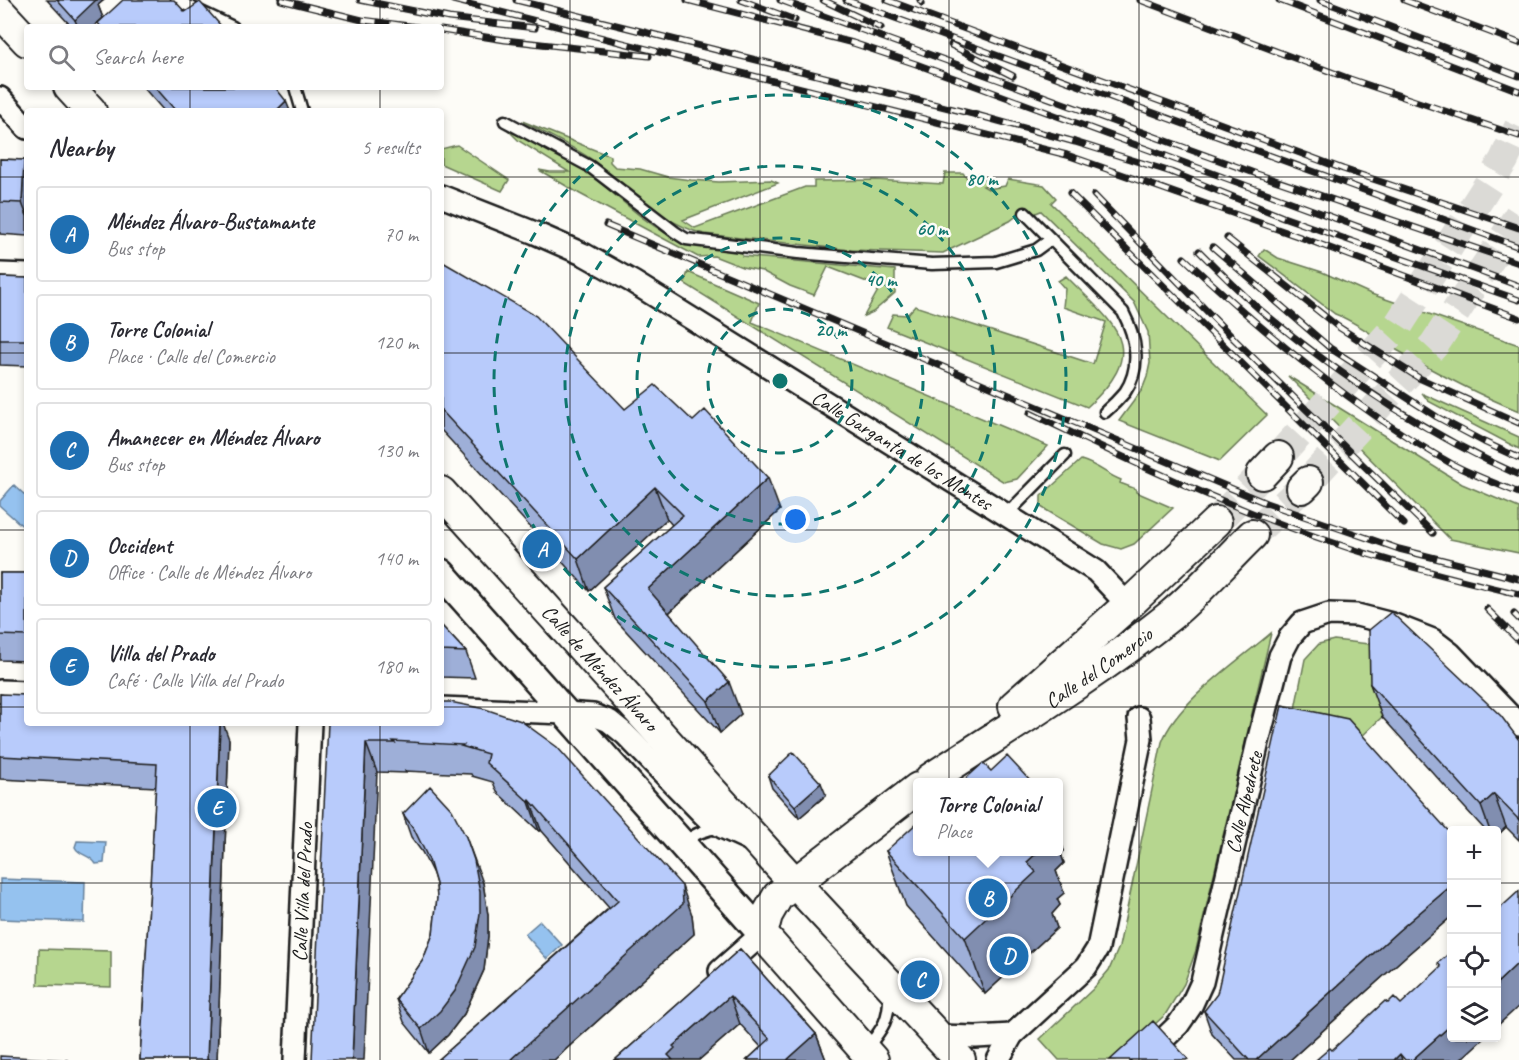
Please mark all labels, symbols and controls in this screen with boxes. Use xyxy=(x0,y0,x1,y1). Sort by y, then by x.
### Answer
search box xyxy=(24,24,444,90)
icon: search xyxy=(45,41,78,74)
text: Search here xyxy=(93,43,183,71)
text: Nearby xyxy=(48,131,113,164)
text: 5 results xyxy=(361,135,420,160)
text: 80 m xyxy=(967,168,999,190)
text: Méndez Álvaro-Bustamante xyxy=(107,208,314,236)
text: 60 m xyxy=(916,218,949,240)
text: A xyxy=(64,222,75,247)
text: 70 m xyxy=(384,222,418,247)
text: Bus stop xyxy=(107,236,165,261)
text: 40 m xyxy=(866,269,898,291)
text: Torre Colonial xyxy=(107,316,210,344)
text: 20 m xyxy=(816,319,848,341)
text: B xyxy=(64,330,75,355)
text: 120 m xyxy=(375,330,418,355)
text: Place · Calle del Comercio xyxy=(107,344,275,369)
centre of rings xyxy=(770,371,790,391)
street label: Calle Garganta de los Montes xyxy=(807,384,999,517)
text: Amanecer en Méndez Álvaro xyxy=(107,424,319,452)
text: C xyxy=(65,438,74,463)
text: 130 m xyxy=(375,438,418,463)
text: Bus stop xyxy=(107,452,165,477)
your location xyxy=(781,505,810,534)
pin: A xyxy=(522,526,562,572)
text: Occident xyxy=(107,532,172,560)
text: D xyxy=(64,546,75,571)
text: 140 m xyxy=(375,546,418,571)
text: Office · Calle de Méndez Álvaro xyxy=(107,560,311,585)
street label: Calle de Méndez Álvaro xyxy=(536,599,666,738)
street label: Calle del Comercio xyxy=(1040,620,1159,714)
text: Villa del Prado xyxy=(107,640,215,668)
text: E xyxy=(64,654,75,679)
text: 180 m xyxy=(375,654,418,679)
text: Café · Calle Villa del Prado xyxy=(107,668,283,693)
street label: Calle Alpedrete xyxy=(1219,748,1269,856)
popup xyxy=(913,778,1063,856)
pin: E xyxy=(198,786,236,830)
text: Torre Colonial xyxy=(937,791,1039,819)
text: Place xyxy=(937,819,972,844)
street label: Calle Villa del Prado xyxy=(286,820,319,962)
map controls xyxy=(1447,826,1501,1042)
button: + xyxy=(1447,826,1501,880)
pin: B xyxy=(968,876,1008,920)
button: − xyxy=(1447,880,1501,934)
pin: D xyxy=(990,934,1028,978)
button: locate xyxy=(1447,934,1501,988)
pin: C xyxy=(900,958,940,1002)
button: layers xyxy=(1447,988,1501,1042)

